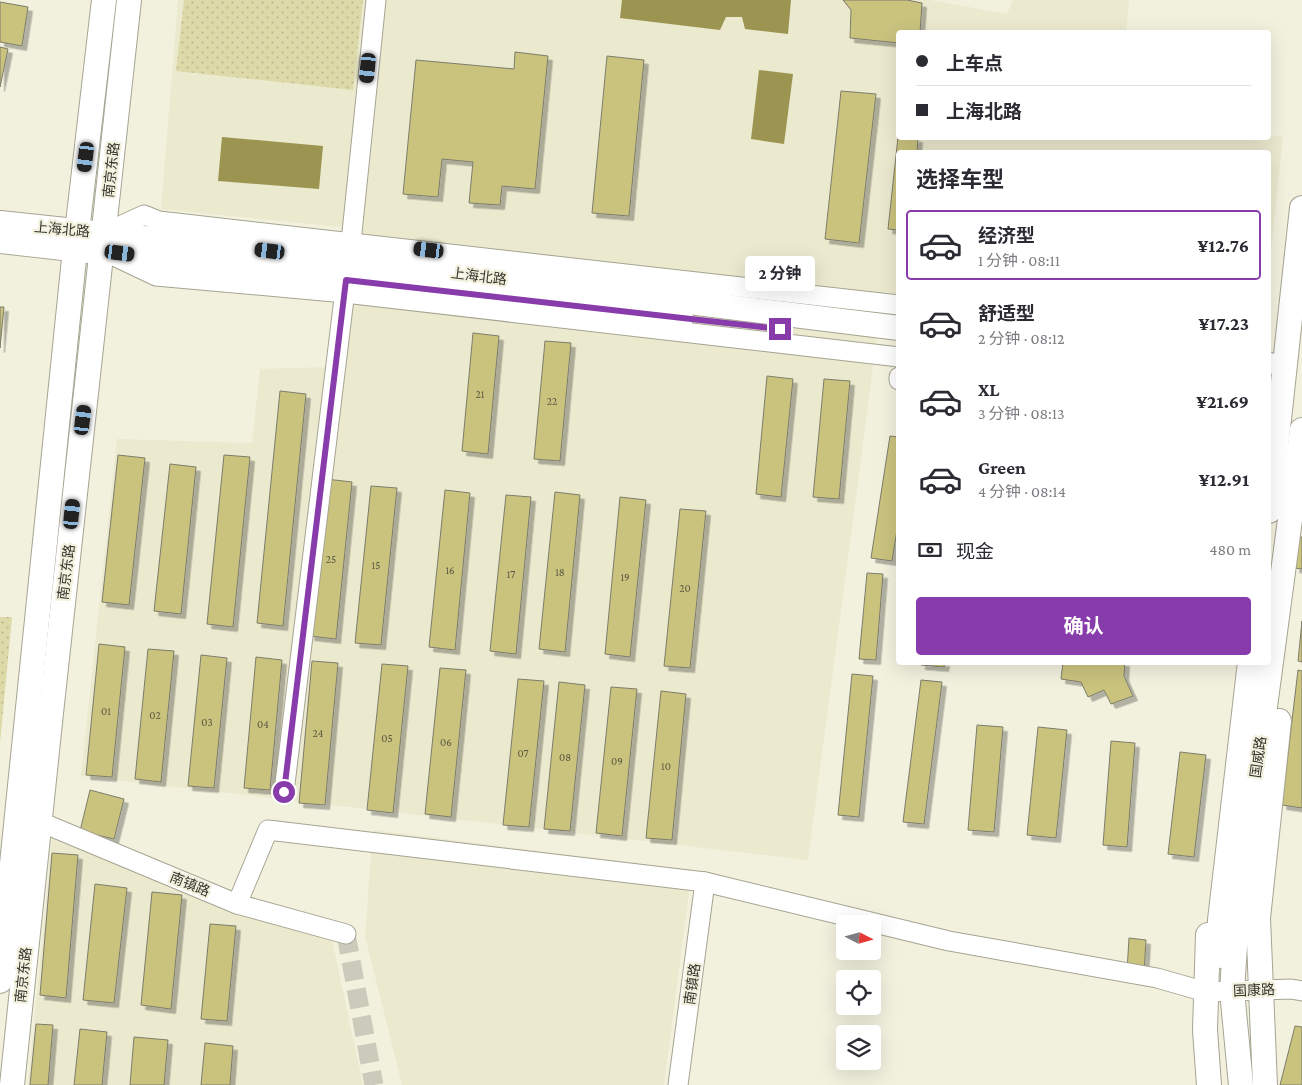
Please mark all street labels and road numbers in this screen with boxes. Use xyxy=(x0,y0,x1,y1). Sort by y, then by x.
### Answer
street label: 南京东路 xyxy=(100,141,122,199)
street label: 上海北路 xyxy=(33,219,91,239)
street label: 上海北路 xyxy=(450,265,508,287)
street label: 南京东路 xyxy=(55,543,77,601)
street label: 国威路 xyxy=(1247,735,1269,779)
street label: 南镇路 xyxy=(168,869,212,899)
street label: 南京东路 xyxy=(12,946,34,1004)
street label: 南镇路 xyxy=(681,962,703,1006)
street label: 国康路 xyxy=(1233,981,1275,999)

